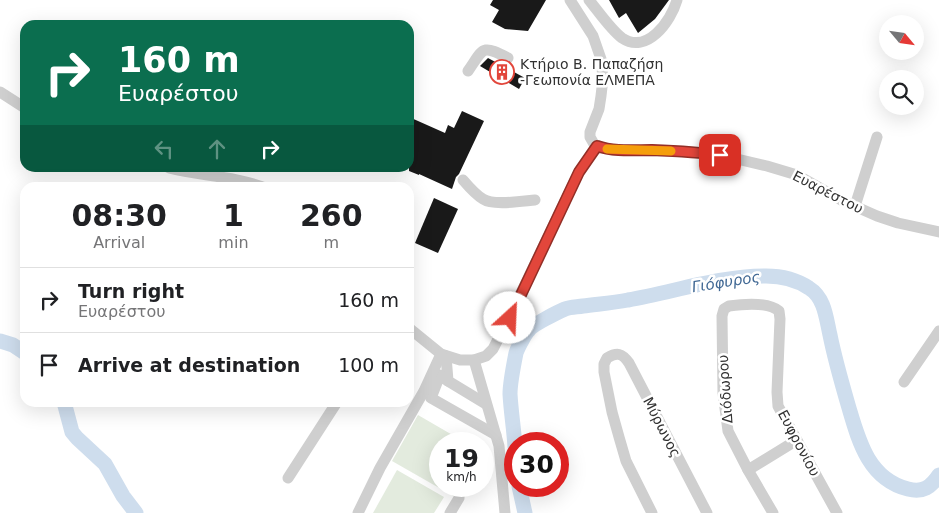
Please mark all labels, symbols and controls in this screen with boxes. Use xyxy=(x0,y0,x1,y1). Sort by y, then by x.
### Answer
north arrow xyxy=(879,15,924,60)
map controls xyxy=(879,15,924,115)
icon: right xyxy=(35,40,100,105)
text: 160 m xyxy=(118,40,240,80)
place label: Κτήριο Β. Παπαζήση -Γεωπονία ΕΛΜΕΠΑ xyxy=(520,56,663,88)
building icon: Κτήριο Β. Παπαζήση -Γεωπονία ΕΛΜΕΠΑ xyxy=(489,59,515,85)
button: search xyxy=(879,70,924,115)
text: Ευαρέστου xyxy=(118,81,238,106)
pin xyxy=(699,134,741,176)
icon: left xyxy=(150,135,178,163)
icon: ahead xyxy=(203,135,231,163)
icon: right xyxy=(256,135,284,163)
icon: arrive xyxy=(706,141,734,169)
street label: Ευαρέστου xyxy=(790,167,866,217)
text: 08:30 xyxy=(71,198,167,233)
text: 1 xyxy=(223,198,244,233)
text: 260 xyxy=(300,198,363,233)
text: Arrival xyxy=(93,233,145,252)
text: min xyxy=(218,233,249,252)
text: m xyxy=(323,233,339,252)
water label: Γιόφυρος xyxy=(691,268,762,296)
text: Turn right xyxy=(78,280,184,302)
icon: right xyxy=(35,286,63,314)
text: 160 m xyxy=(338,289,399,311)
position arrow xyxy=(483,291,535,343)
text: Ευαρέστου xyxy=(78,302,166,321)
icon: arrive xyxy=(35,351,63,379)
text: Arrive at destination xyxy=(78,354,300,376)
text: 100 m xyxy=(338,354,399,376)
street label: Διόδωρου xyxy=(715,354,735,424)
street label: Μύρωνος xyxy=(640,394,684,460)
street label: Ευφρονίου xyxy=(775,407,823,479)
speed limit sign: 30 xyxy=(504,432,569,497)
text: 19 xyxy=(444,444,479,473)
text: km/h xyxy=(446,470,477,484)

